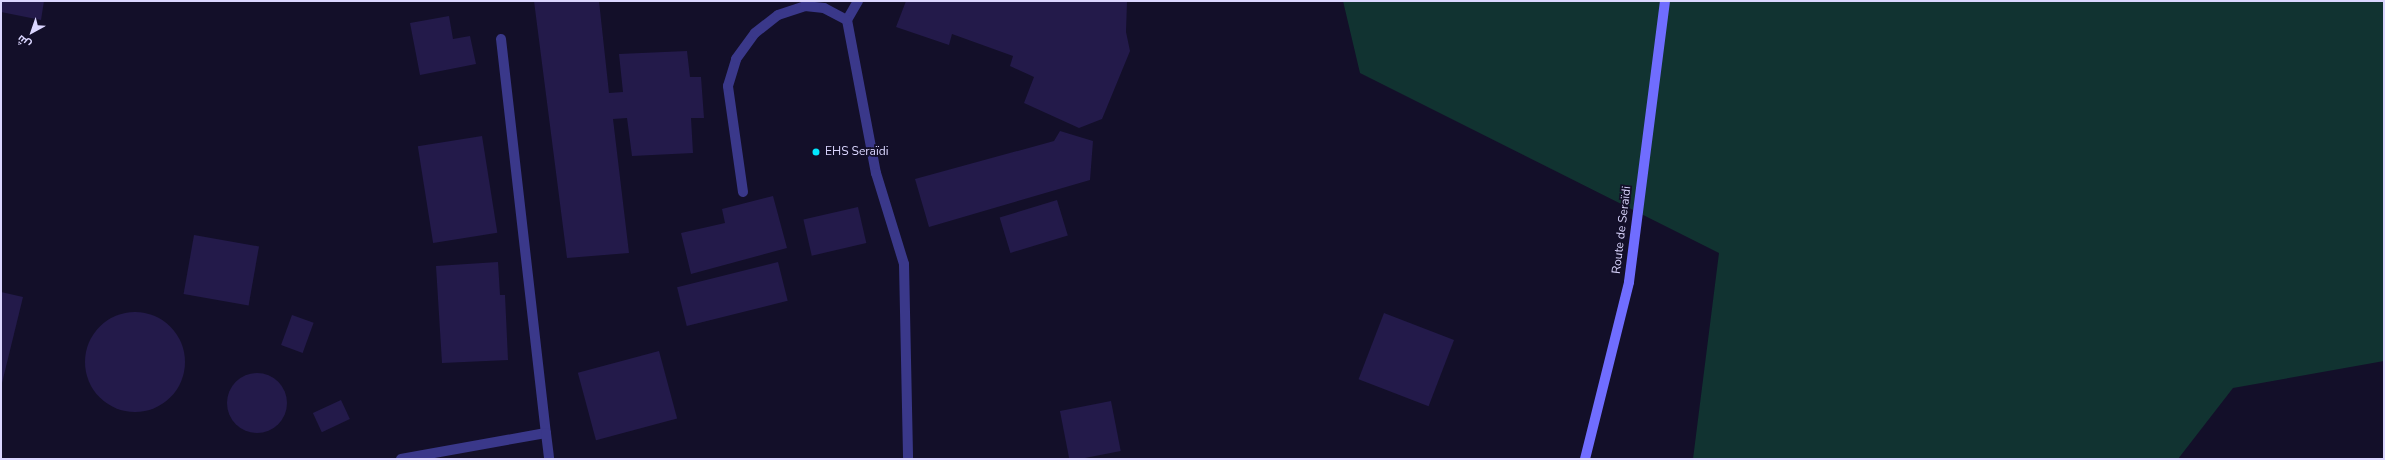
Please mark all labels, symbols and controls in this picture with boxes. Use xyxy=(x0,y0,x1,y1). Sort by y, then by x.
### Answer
north arrow xyxy=(12,12,52,52)
text: ش xyxy=(14,31,34,52)
place label: EHS Seraïdi xyxy=(825,145,889,159)
marker: EHS Seraïdi xyxy=(810,146,822,158)
street label: Route de Seraïdi xyxy=(1609,185,1635,275)

